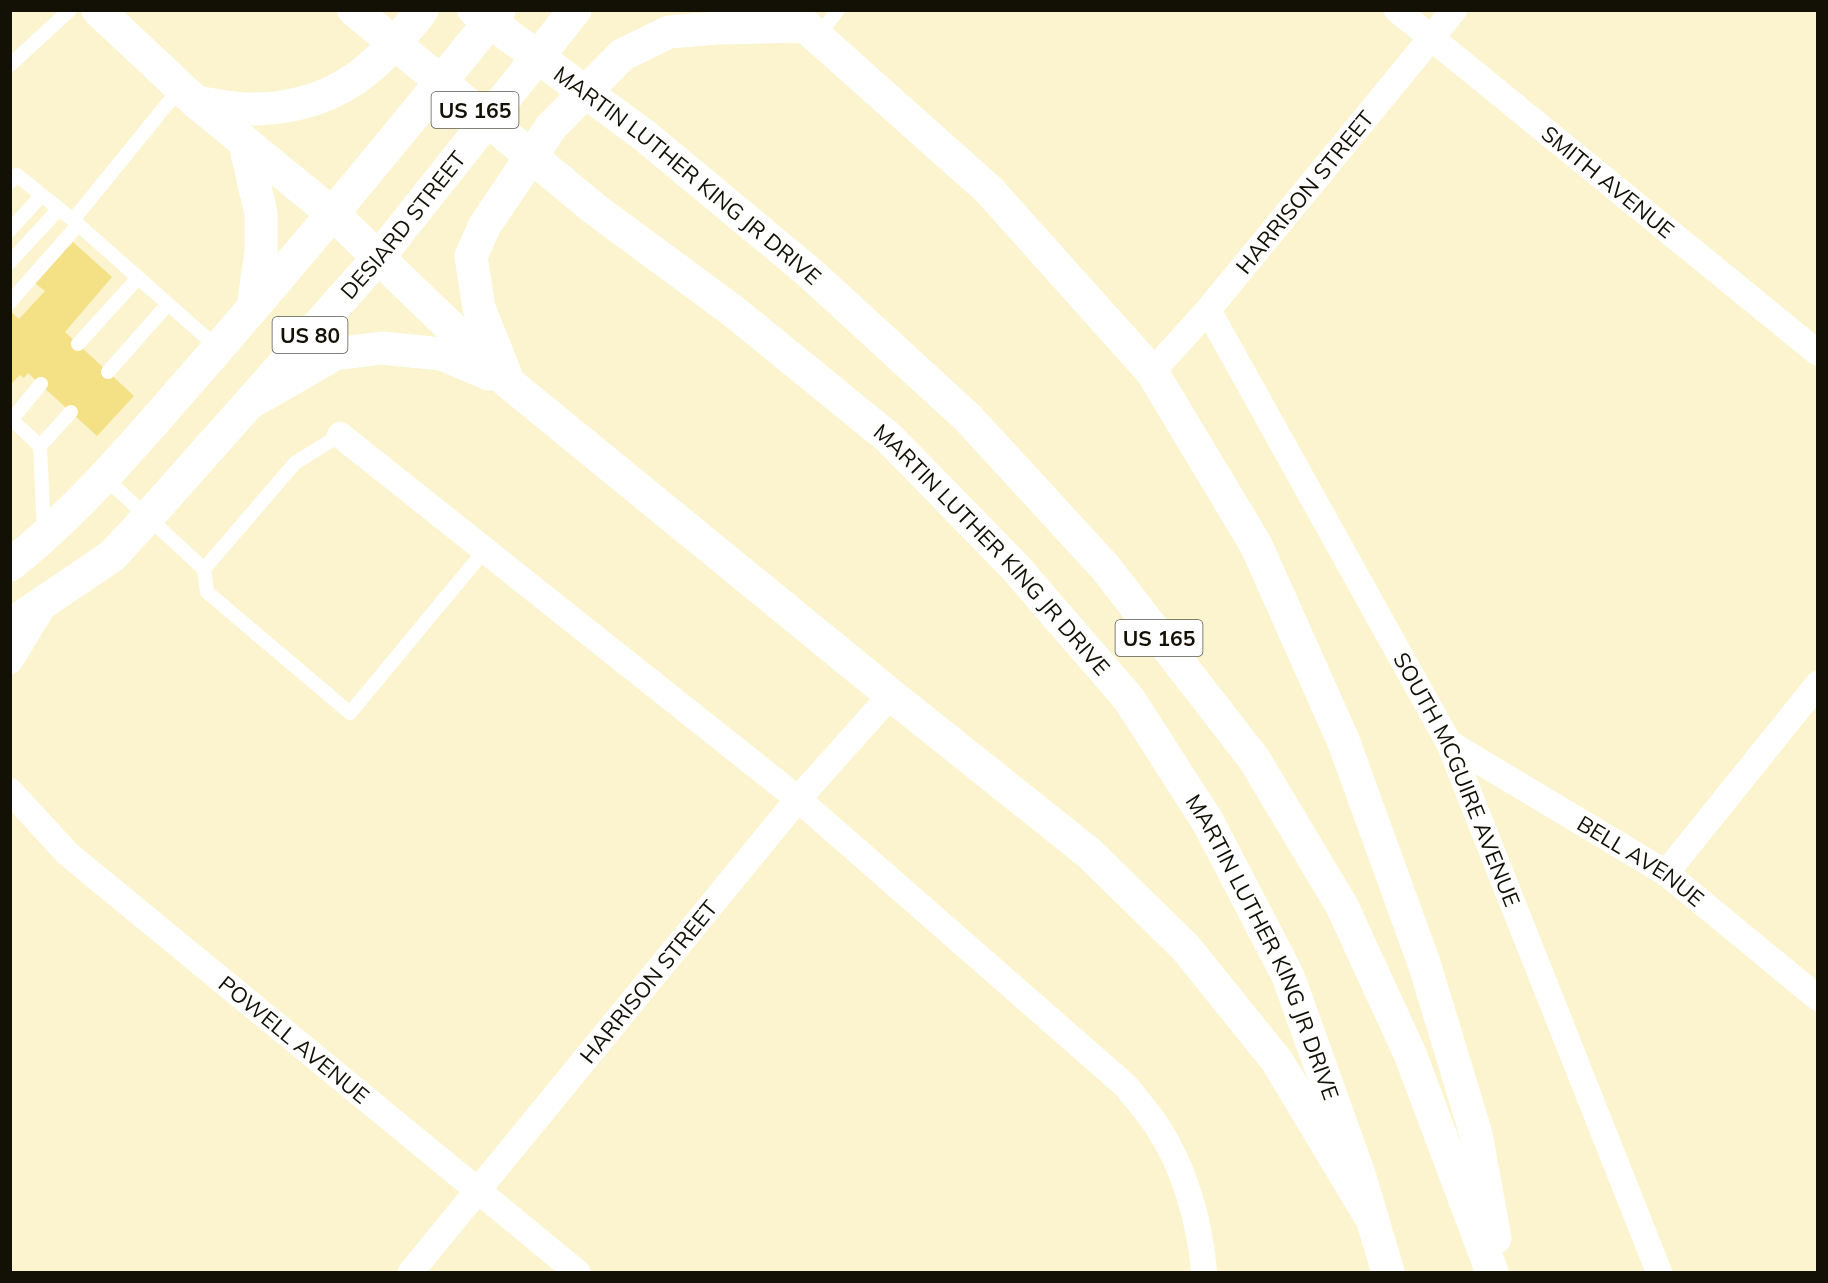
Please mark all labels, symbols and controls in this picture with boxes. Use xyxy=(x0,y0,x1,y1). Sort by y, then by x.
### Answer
street label: MARTIN LUTHER KING JR DRIVE xyxy=(548,60,827,290)
road number: US 165 xyxy=(432,92,518,128)
street label: HARRISON STREET xyxy=(1230,105,1380,279)
street label: SMITH AVENUE xyxy=(1536,119,1680,244)
street label: DESIARD STREET xyxy=(334,145,472,305)
road number: US 80 xyxy=(272,317,348,353)
street label: MARTIN LUTHER KING JR DRIVE xyxy=(868,417,1116,681)
road number: US 165 xyxy=(1116,620,1202,656)
street label: SOUTH MCGUIRE AVENUE xyxy=(1387,647,1526,911)
street label: MARTIN LUTHER KING JR DRIVE xyxy=(1180,789,1345,1104)
street label: BELL AVENUE xyxy=(1572,809,1710,913)
street label: HARRISON STREET xyxy=(573,894,724,1069)
street label: POWELL AVENUE xyxy=(213,970,375,1110)

